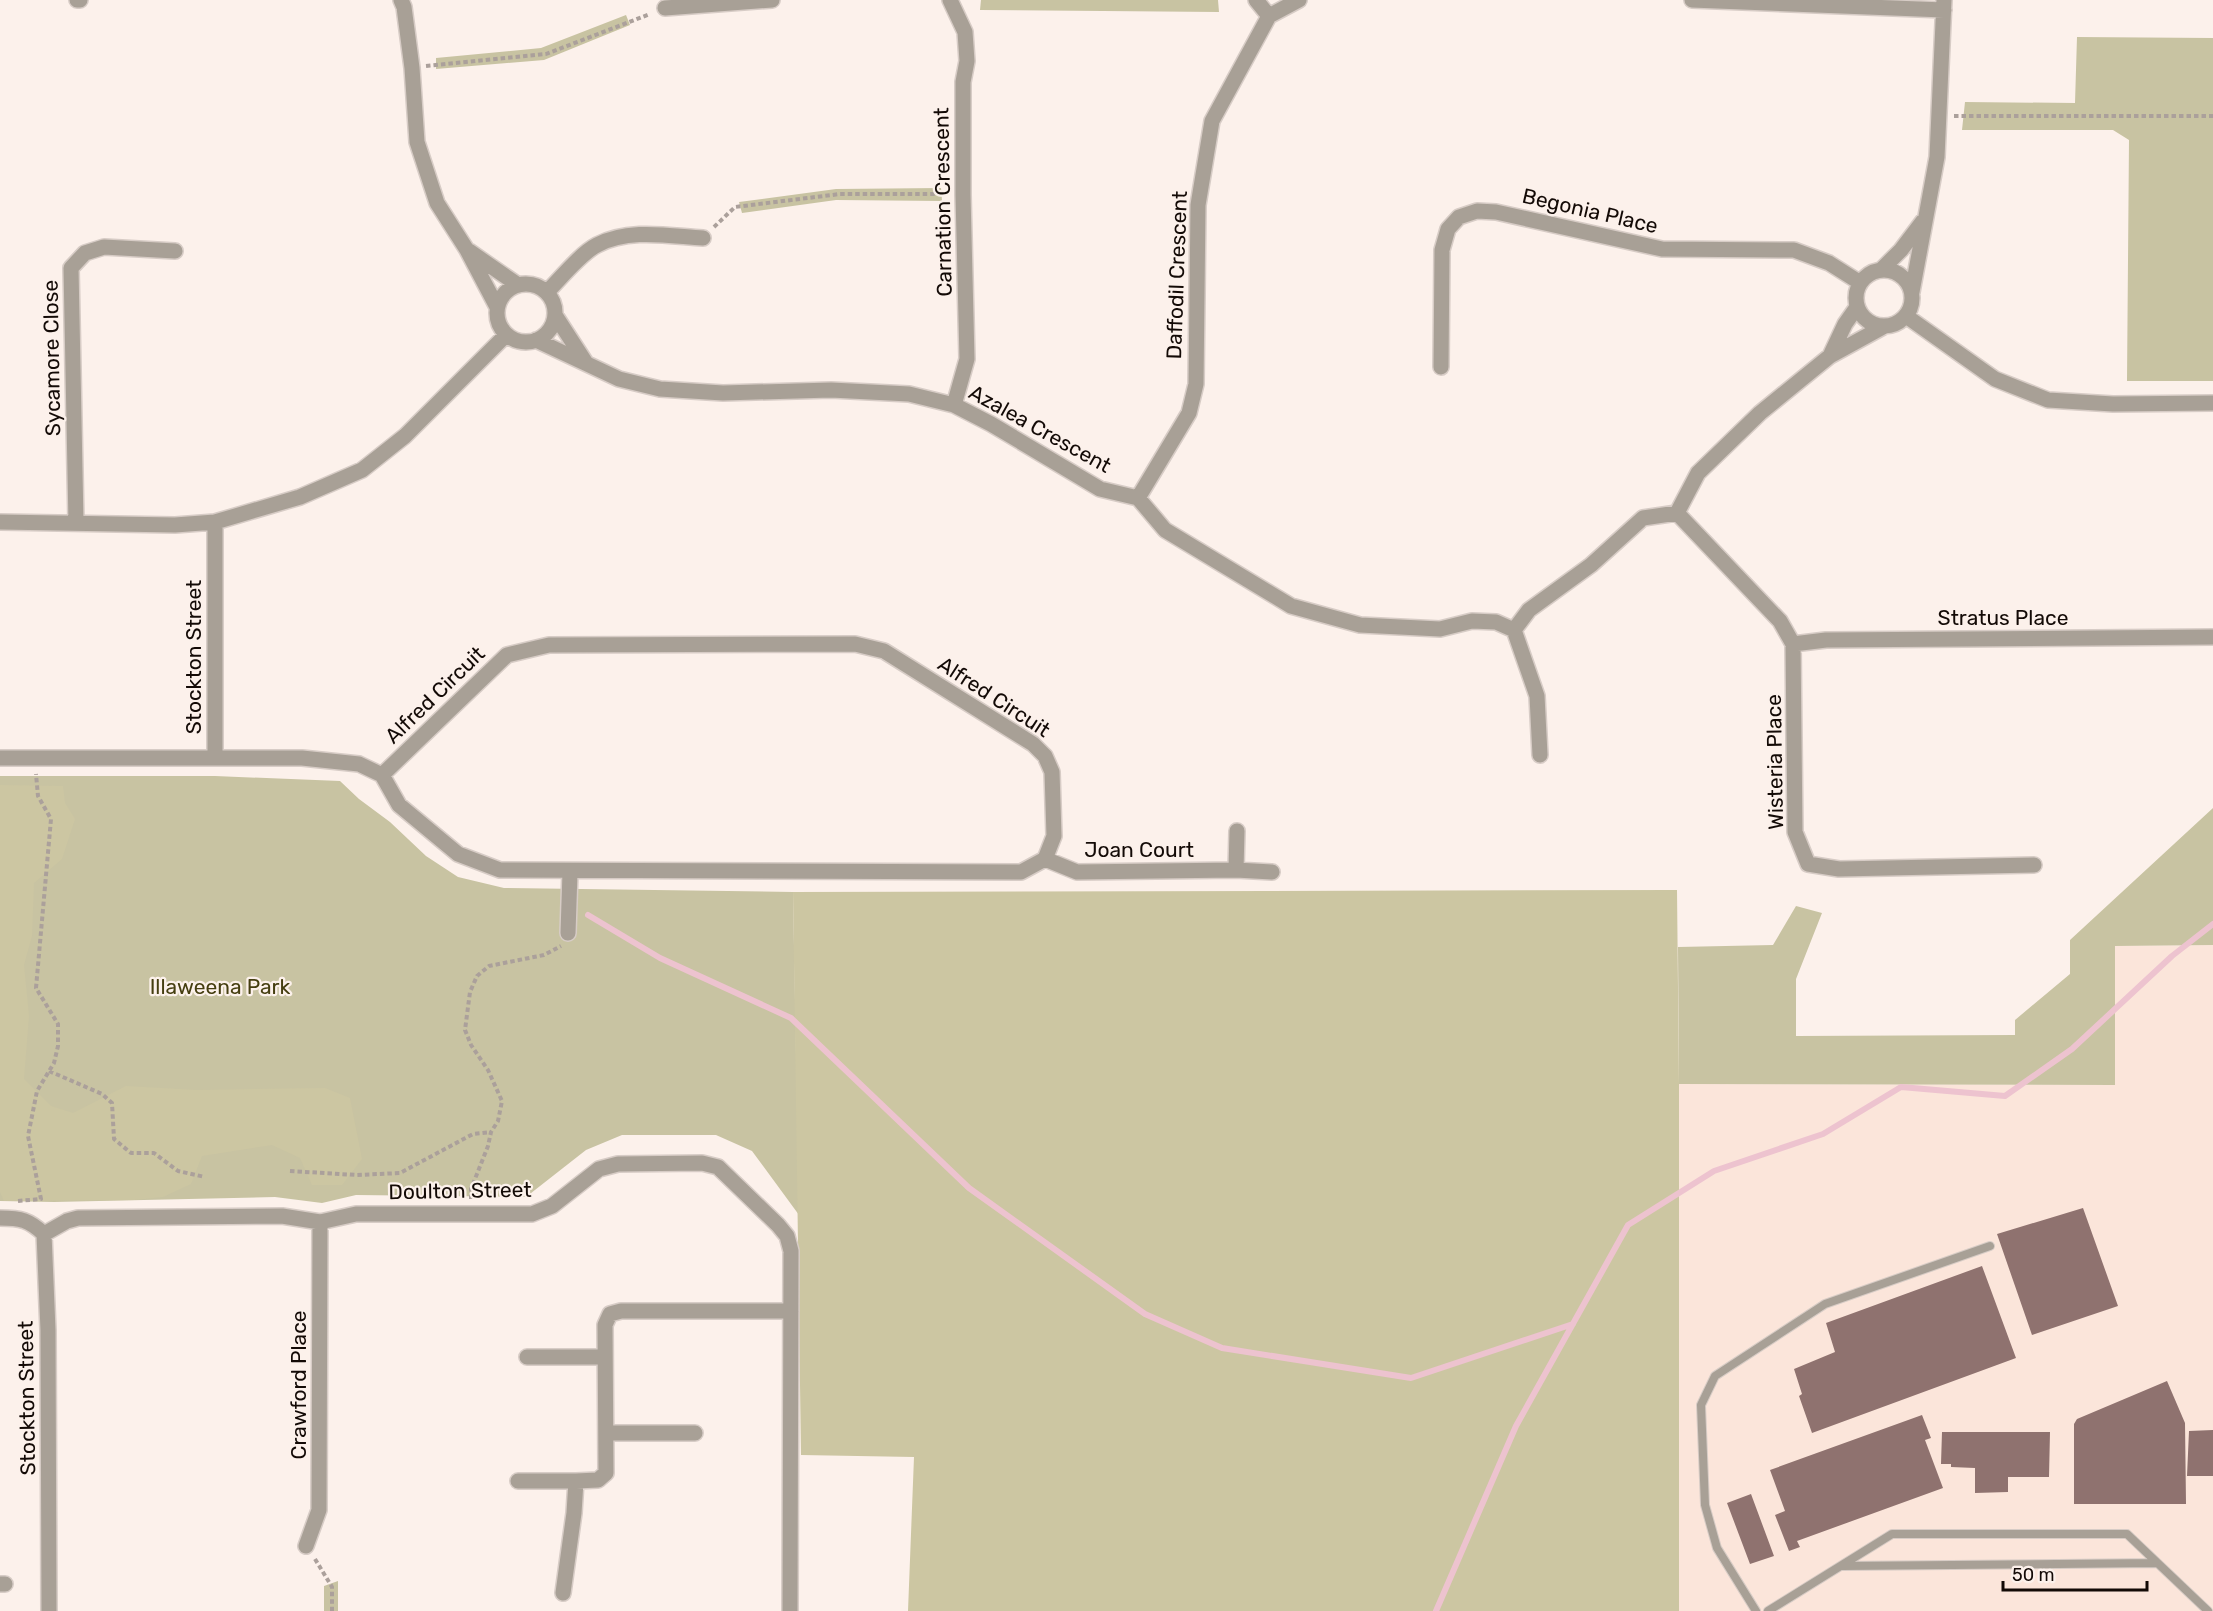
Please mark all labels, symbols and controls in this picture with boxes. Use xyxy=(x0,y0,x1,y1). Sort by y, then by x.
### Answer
street label: Carnation Crescent xyxy=(928,107,957,297)
street label: Begonia Place xyxy=(1520,183,1660,238)
street label: Daffodil Crescent xyxy=(1161,190,1192,360)
street label: Sycamore Close xyxy=(38,280,65,436)
street label: Azalea Crescent xyxy=(965,379,1116,478)
street label: Stockton Street xyxy=(181,580,206,734)
street label: Stratus Place xyxy=(1938,605,2068,630)
street label: Alfred Circuit xyxy=(380,641,490,748)
street label: Alfred Circuit xyxy=(933,651,1055,742)
street label: Wisteria Place xyxy=(1761,694,1788,830)
street label: Joan Court xyxy=(1084,837,1194,862)
park label: Illaweena Park xyxy=(150,974,291,999)
street label: Doulton Street xyxy=(388,1177,532,1204)
street label: Crawford Place xyxy=(286,1310,311,1460)
street label: Stockton Street xyxy=(13,1320,40,1476)
scale bar xyxy=(2003,1554,2147,1592)
text: 50 m xyxy=(2012,1564,2055,1586)

